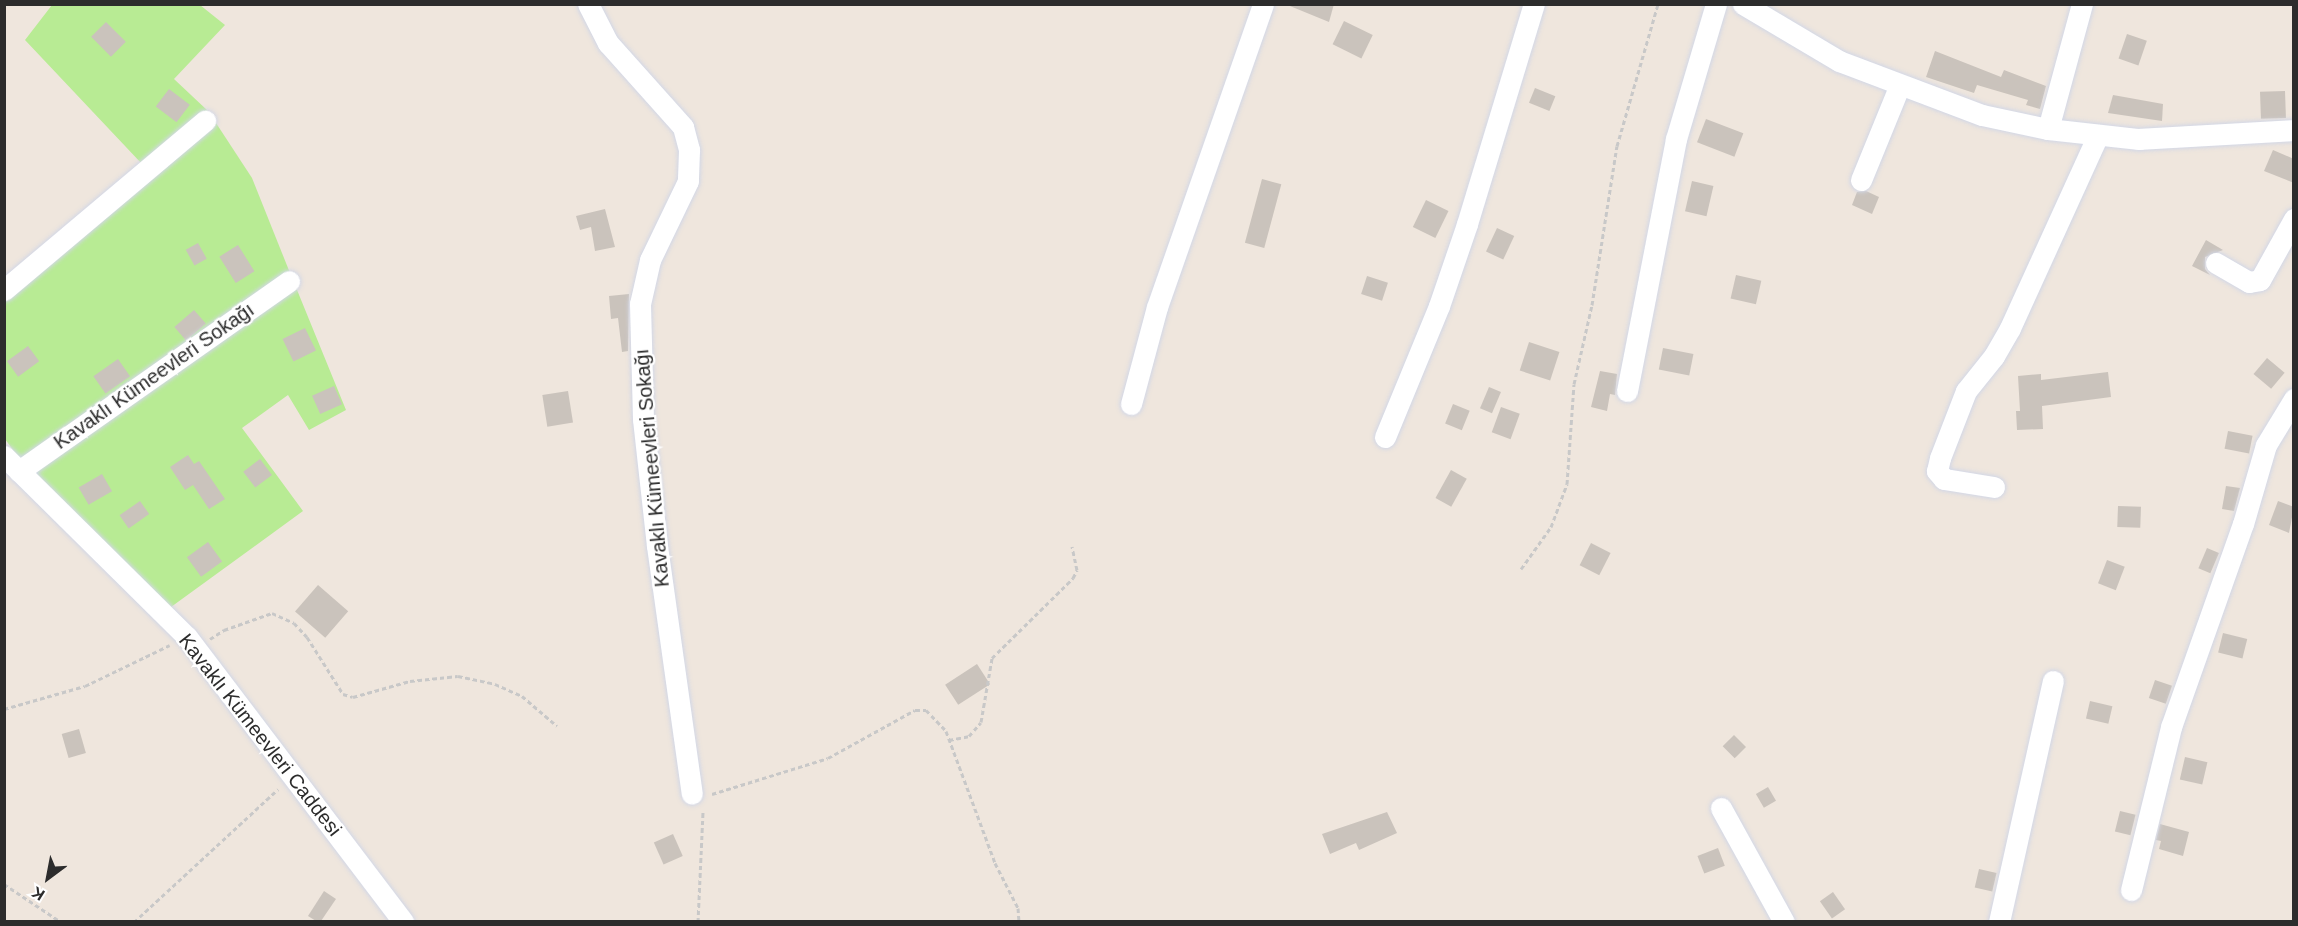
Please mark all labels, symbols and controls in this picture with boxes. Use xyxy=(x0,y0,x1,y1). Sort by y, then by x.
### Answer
street label: Kavaklı Kümeevleri Sokağı xyxy=(49,298,259,454)
street label: Kavaklı Kümeevleri Sokağı xyxy=(630,348,674,588)
street label: Kavaklı Kümeevleri Caddesi xyxy=(174,629,346,841)
north arrow xyxy=(18,848,78,908)
text: K xyxy=(29,883,48,904)

